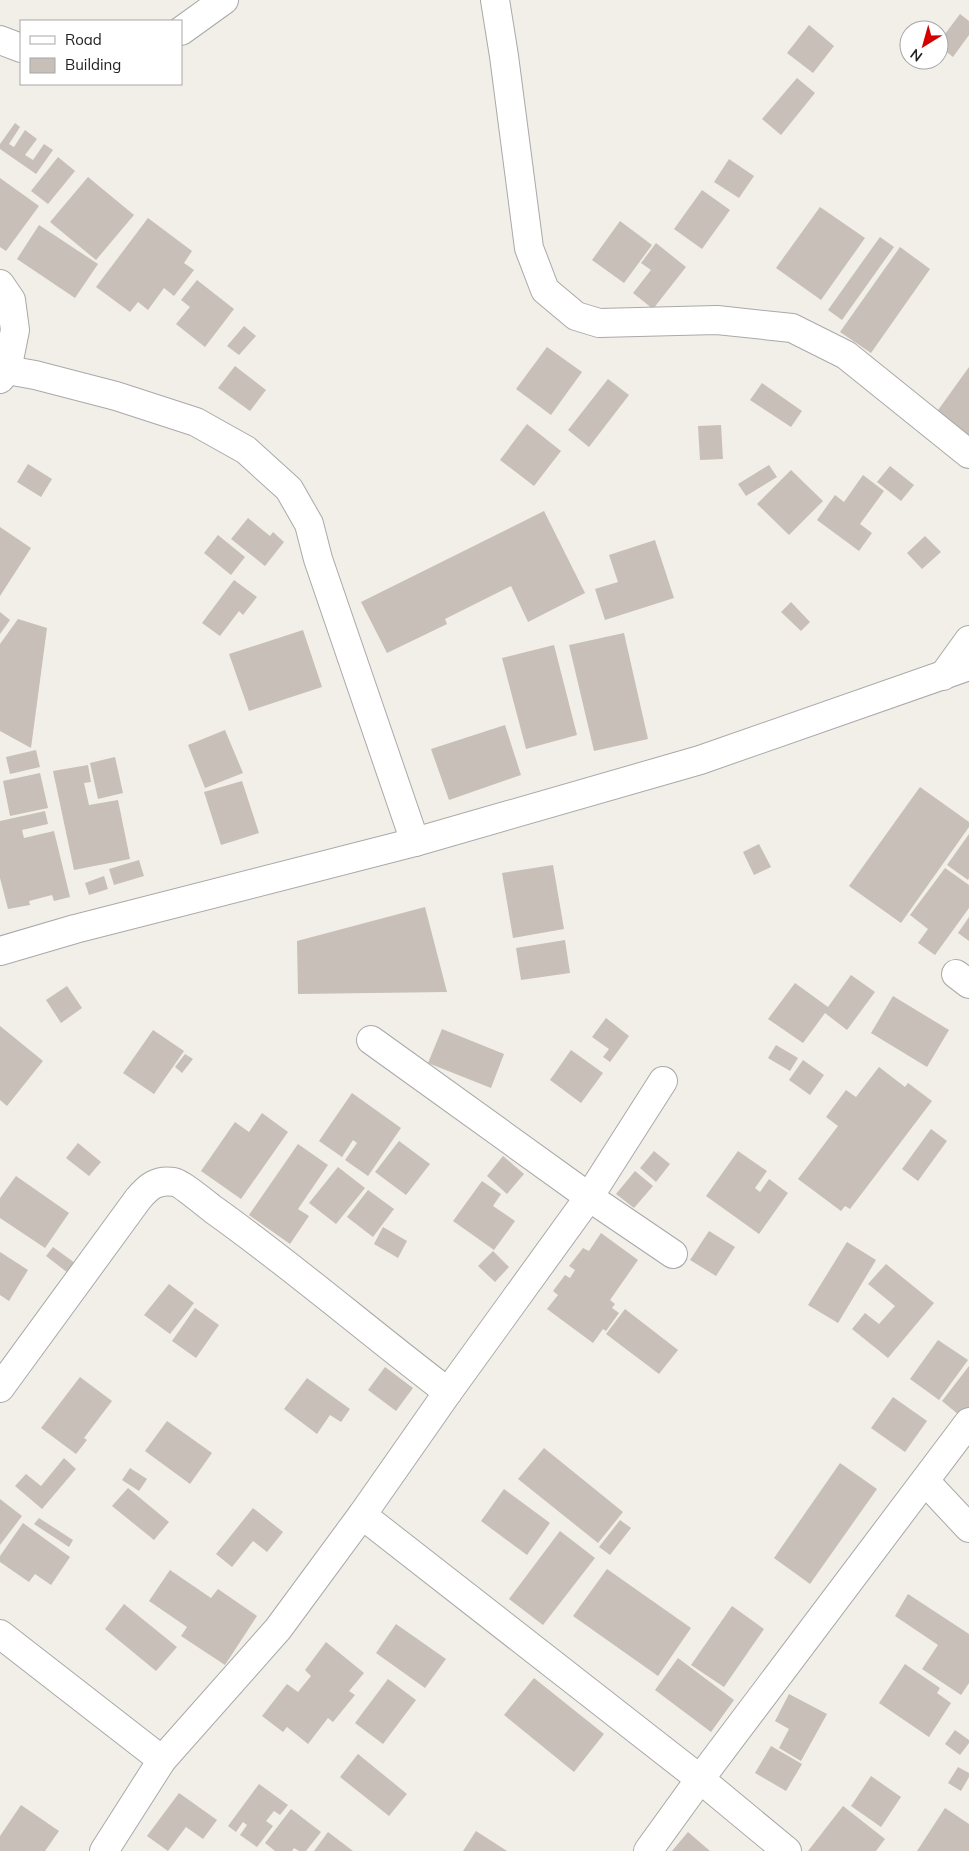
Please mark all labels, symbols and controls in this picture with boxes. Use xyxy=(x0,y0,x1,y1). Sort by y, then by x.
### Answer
legend xyxy=(20,20,182,85)
north arrow xyxy=(899,20,949,70)
text: Road xyxy=(65,30,102,49)
text: N xyxy=(907,45,926,66)
text: Building xyxy=(65,55,121,74)

